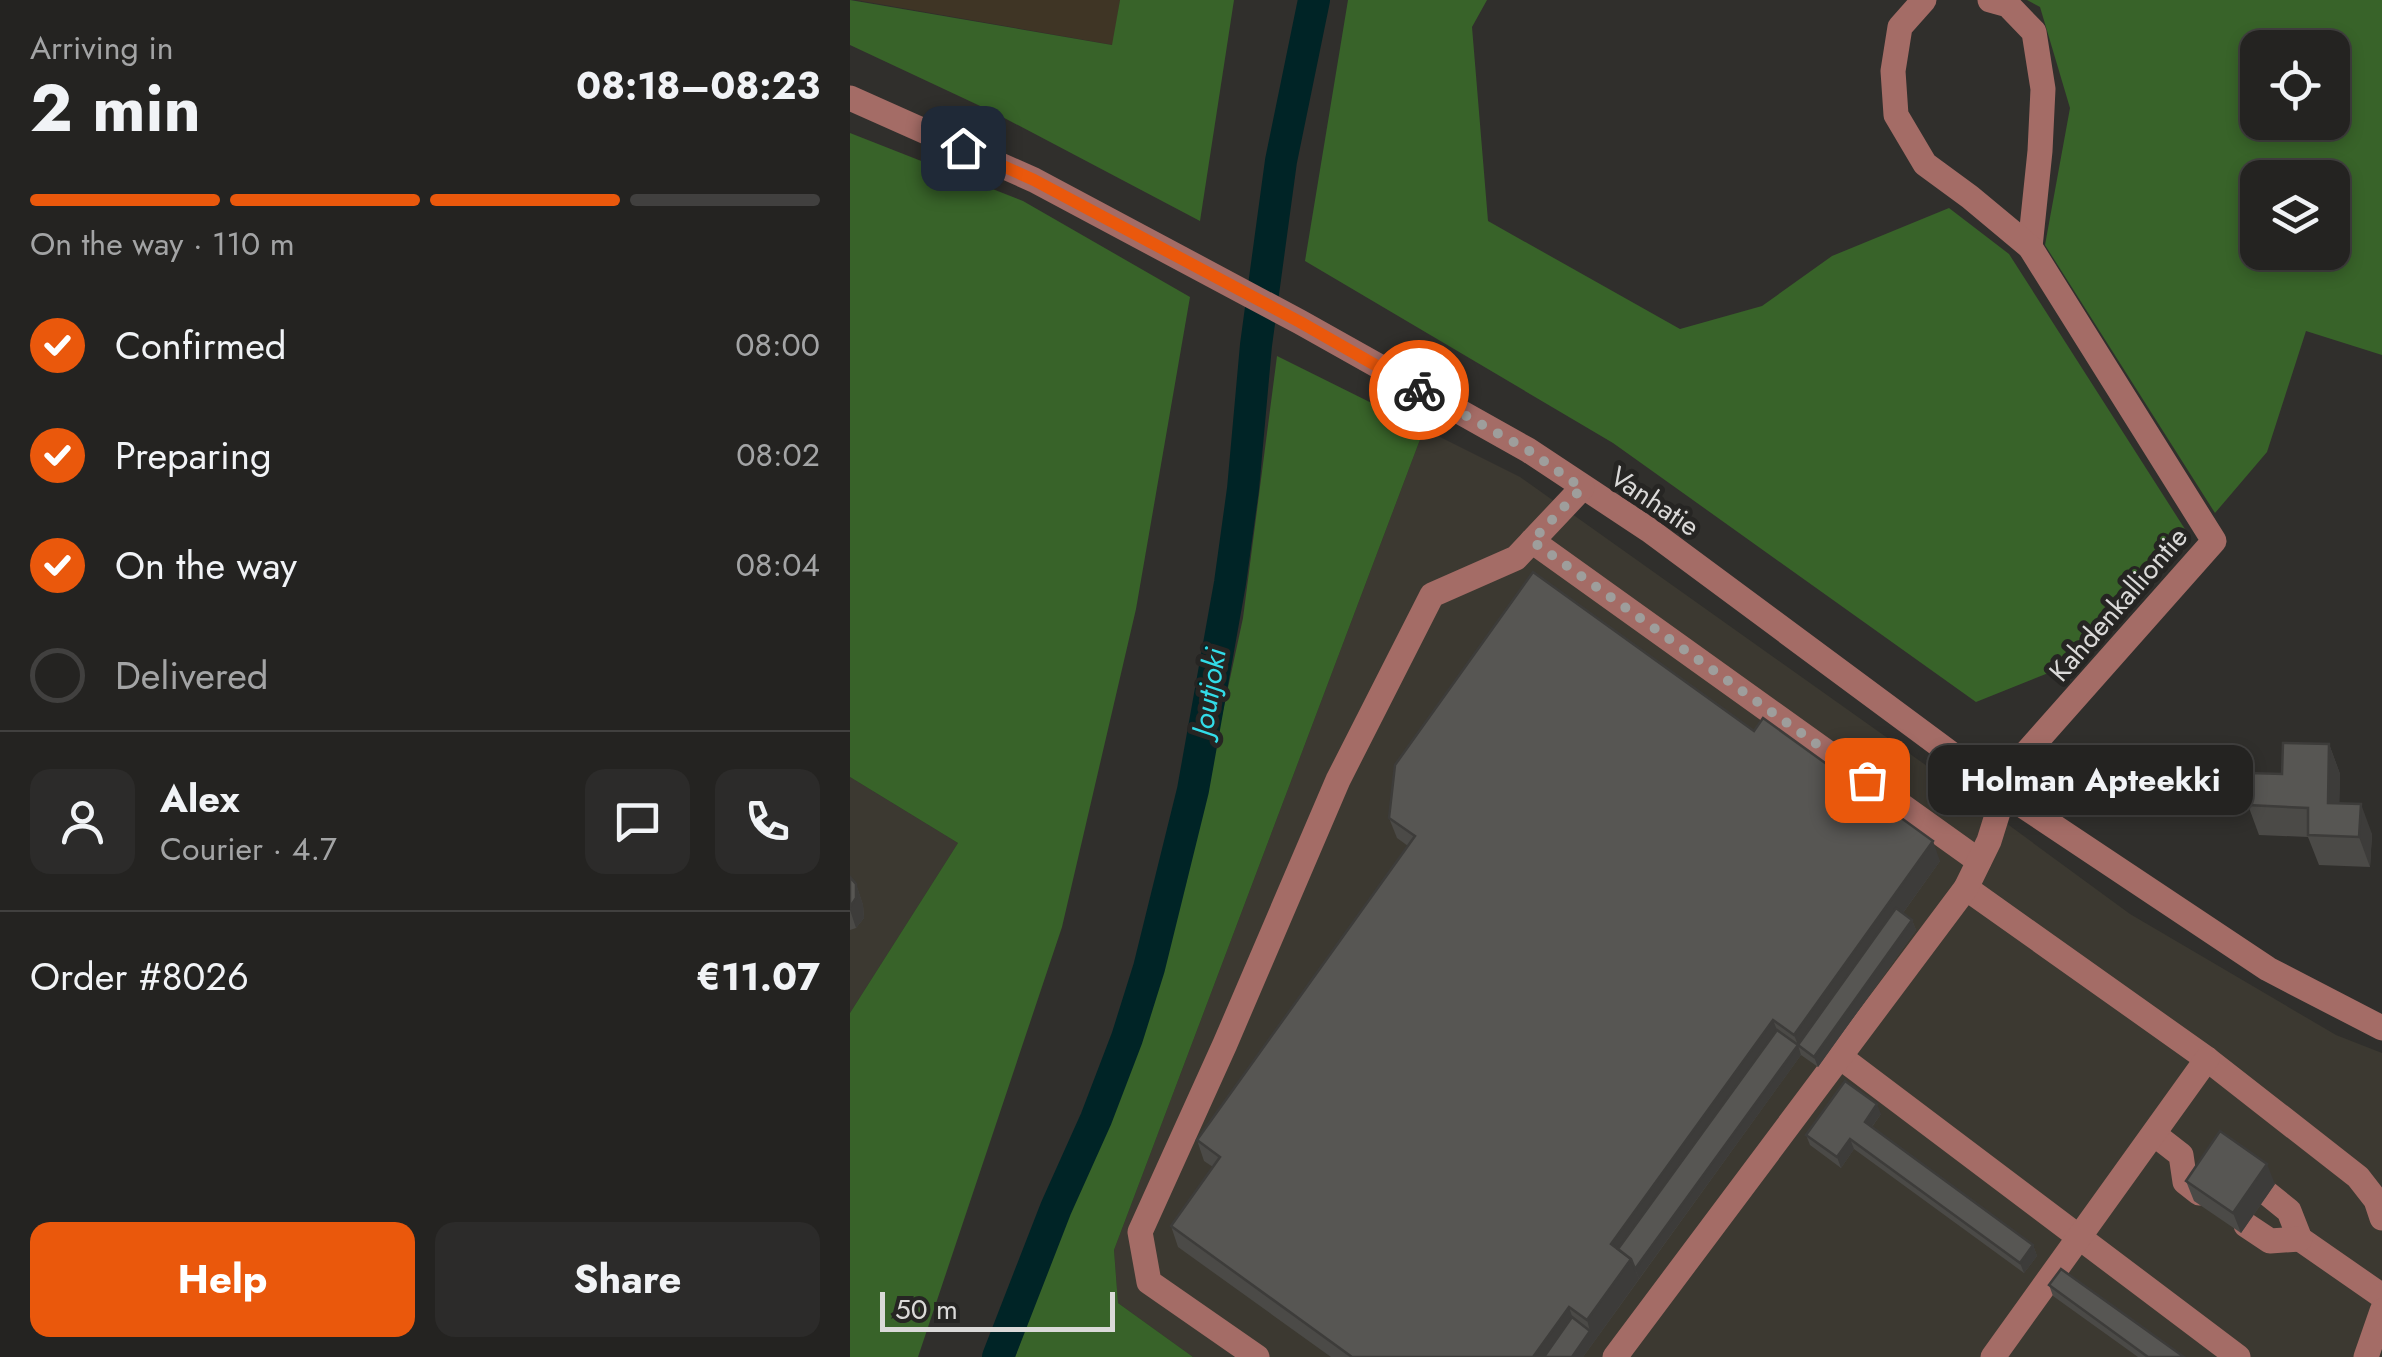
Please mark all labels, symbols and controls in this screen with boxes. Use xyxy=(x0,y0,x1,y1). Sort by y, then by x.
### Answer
text: Arriving in xyxy=(30,25,174,71)
map controls xyxy=(2240,30,2350,270)
button: locate xyxy=(2240,30,2350,140)
text: 08:18–08:23 xyxy=(576,58,820,113)
text: 2 min xyxy=(30,61,201,155)
pin xyxy=(921,106,1006,191)
icon: home xyxy=(936,121,991,176)
button: layers xyxy=(2240,160,2350,270)
text: On the way · 110 m xyxy=(30,221,295,267)
icon: check xyxy=(30,318,85,373)
text: Confirmed xyxy=(115,318,286,373)
text: 08:00 xyxy=(735,322,820,368)
courier xyxy=(1369,340,1469,440)
icon: bike xyxy=(1392,363,1447,418)
icon: check xyxy=(30,428,85,483)
text: Preparing xyxy=(115,428,272,483)
text: 08:02 xyxy=(736,432,820,478)
street label: Vanhatie xyxy=(1602,456,1708,546)
street label: Kahdenkalliontie xyxy=(2039,518,2197,691)
icon: check xyxy=(30,538,85,593)
text: On the way xyxy=(115,538,297,593)
text: 08:04 xyxy=(736,542,820,588)
water label: Joutjoki xyxy=(1180,644,1237,744)
text: Delivered xyxy=(115,648,268,703)
pin xyxy=(1825,738,1910,823)
callout: Holman Apteekki xyxy=(1927,745,2252,815)
icon: bag xyxy=(1840,753,1895,808)
text: Holman Apteekki xyxy=(1960,757,2221,803)
button: person xyxy=(30,769,135,874)
button: chat xyxy=(585,769,690,874)
button: phone xyxy=(715,769,820,874)
text: Alex xyxy=(160,771,240,826)
text: Courier · 4.7 xyxy=(160,826,337,872)
text: Order #8026 xyxy=(30,949,249,1004)
text: €11.07 xyxy=(696,949,820,1004)
button: Help xyxy=(30,1222,415,1337)
button: Share xyxy=(435,1222,820,1337)
scale bar xyxy=(880,1287,1115,1332)
text: 50 m xyxy=(895,1289,958,1330)

